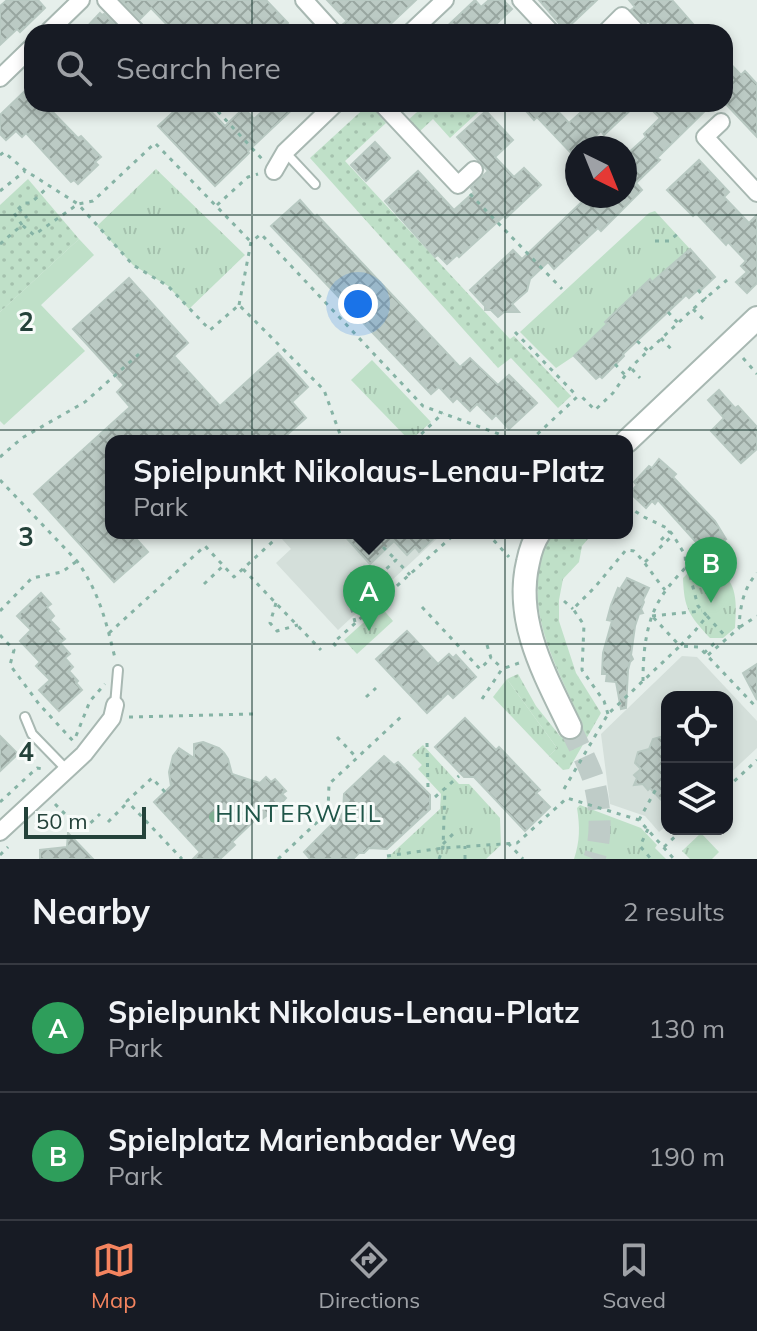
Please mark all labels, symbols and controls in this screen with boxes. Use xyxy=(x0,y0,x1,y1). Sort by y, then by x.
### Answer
search box xyxy=(24,24,733,112)
icon: search xyxy=(52,46,96,90)
text: Search here xyxy=(116,49,281,87)
north arrow xyxy=(565,136,637,208)
your location xyxy=(338,284,378,324)
text: 2 xyxy=(18,305,34,338)
popup xyxy=(105,435,633,539)
text: Spielpunkt Nikolaus-Lenau-Platz xyxy=(133,452,605,490)
text: Park xyxy=(133,490,188,523)
text: 3 xyxy=(18,520,34,553)
pin: B xyxy=(685,537,737,603)
pin: A xyxy=(343,565,395,631)
map controls xyxy=(661,691,733,835)
button: locate xyxy=(661,691,733,763)
text: 4 xyxy=(18,735,34,768)
button: layers xyxy=(661,763,733,835)
district label: HINTERWEIL xyxy=(215,798,383,828)
scale bar xyxy=(24,803,146,839)
text: 50 m xyxy=(36,807,87,835)
text: Nearby xyxy=(32,890,150,933)
text: 2 results xyxy=(623,895,725,928)
text: Spielpunkt Nikolaus-Lenau-Platz xyxy=(108,993,580,1031)
text: A xyxy=(48,1012,68,1045)
text: 130 m xyxy=(649,1012,725,1045)
text: Park xyxy=(108,1031,163,1064)
text: Spielplatz Marienbader Weg xyxy=(108,1121,516,1159)
text: B xyxy=(49,1140,67,1173)
text: 190 m xyxy=(649,1140,725,1173)
text: Park xyxy=(108,1159,163,1192)
tab: Map xyxy=(91,1238,136,1314)
tab: Directions xyxy=(319,1238,420,1314)
tab: Saved xyxy=(602,1238,666,1314)

